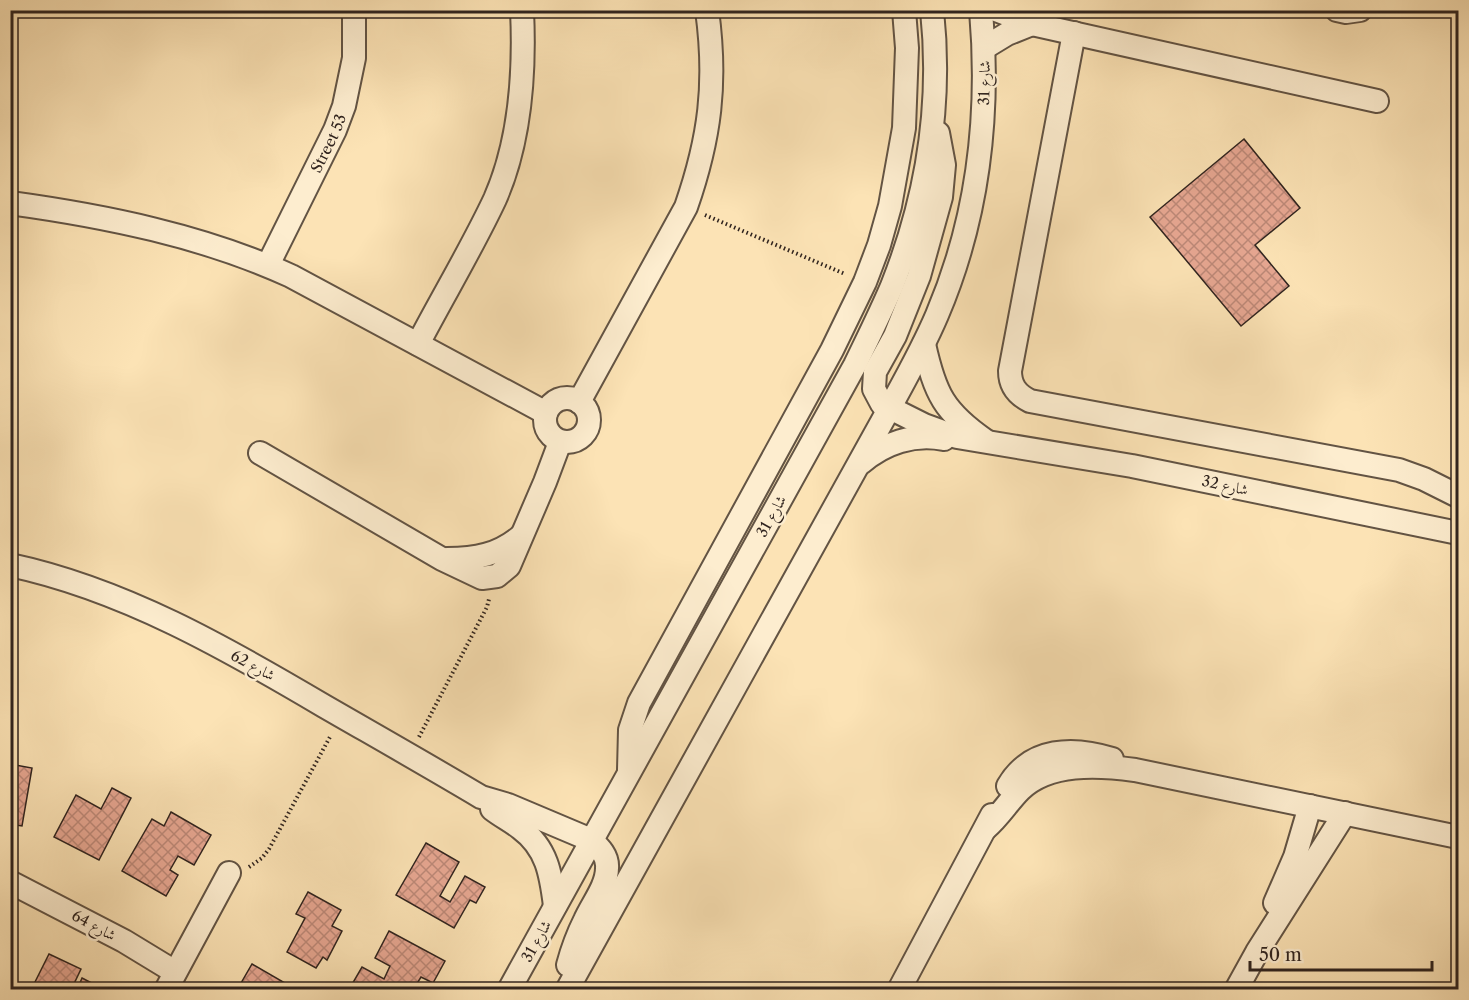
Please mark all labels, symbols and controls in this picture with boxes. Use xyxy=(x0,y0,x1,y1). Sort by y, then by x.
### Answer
street label: شارع 31 xyxy=(974,61,998,106)
street label: Street 53 xyxy=(306,111,350,176)
street label: شارع 32 xyxy=(1199,471,1250,503)
street label: شارع 31 xyxy=(752,492,794,542)
street label: شارع 62 xyxy=(226,645,278,688)
street label: شارع 64 xyxy=(67,905,119,948)
street label: شارع 31 xyxy=(517,917,559,967)
scale bar xyxy=(1250,934,1432,972)
text: 50 m xyxy=(1259,944,1302,966)

